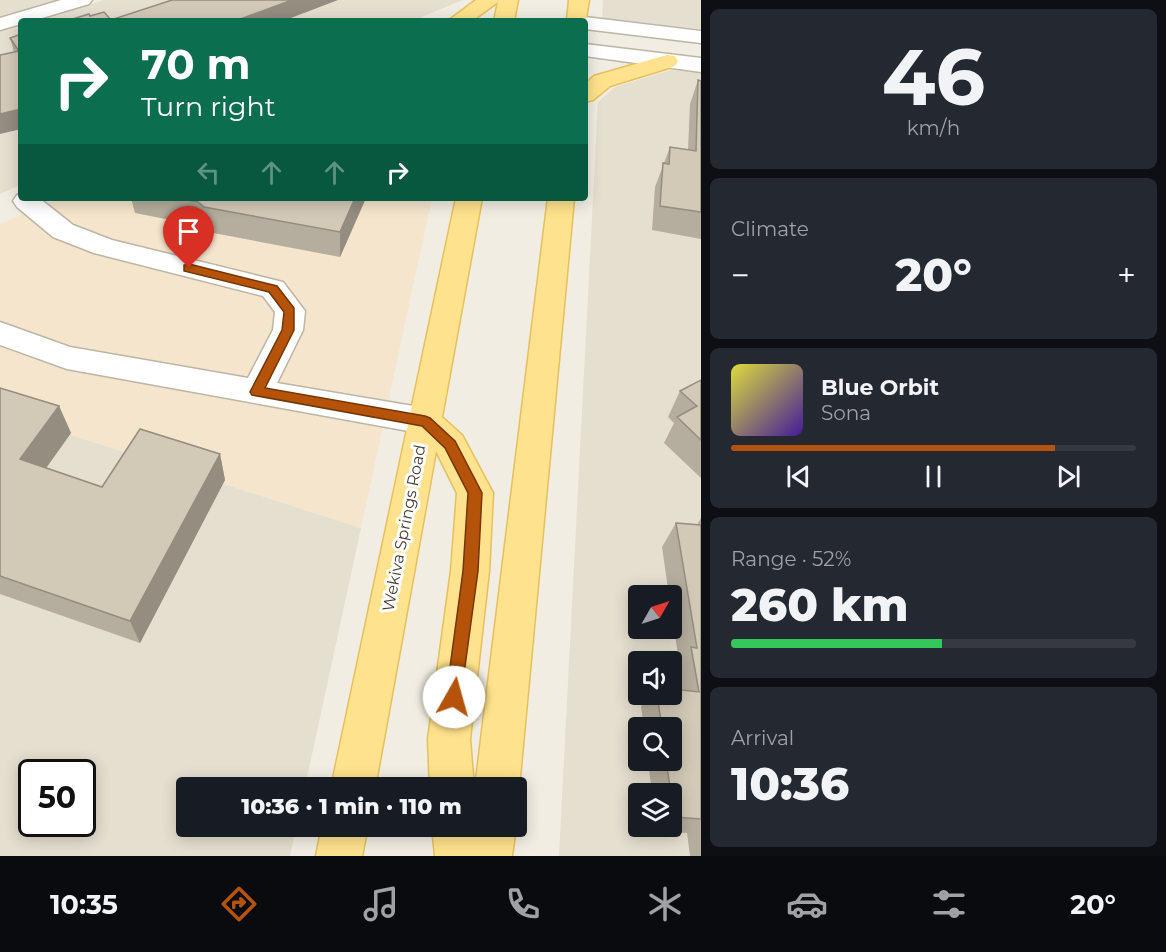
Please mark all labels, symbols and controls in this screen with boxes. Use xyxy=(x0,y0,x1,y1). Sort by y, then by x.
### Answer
text: 46 xyxy=(882,29,985,125)
text: 70 m xyxy=(141,38,251,90)
icon: right xyxy=(42,42,120,120)
text: Turn right xyxy=(141,90,276,123)
text: km/h xyxy=(907,116,960,140)
icon: left xyxy=(192,156,225,189)
icon: ahead xyxy=(255,156,288,189)
icon: ahead xyxy=(318,156,351,189)
icon: right xyxy=(381,156,414,189)
pin xyxy=(163,206,214,268)
icon: arrive xyxy=(172,215,205,248)
text: Climate xyxy=(731,217,809,241)
text: 20° xyxy=(895,247,972,302)
text: − xyxy=(731,255,750,295)
text: + xyxy=(1117,255,1136,295)
text: Blue Orbit xyxy=(821,374,939,401)
text: Sona xyxy=(821,401,871,425)
street label: Wekiva Springs Road xyxy=(379,443,429,613)
icon: previous xyxy=(782,460,815,493)
icon: pause xyxy=(917,460,950,493)
icon: next xyxy=(1052,460,1085,493)
text: Range · 52% xyxy=(731,547,851,571)
text: 260 km xyxy=(731,577,909,632)
north arrow xyxy=(628,585,682,639)
map controls xyxy=(628,585,682,837)
button: sound xyxy=(628,651,682,705)
position arrow xyxy=(422,665,486,729)
button: search xyxy=(628,717,682,771)
text: Arrival xyxy=(731,726,794,750)
text: 10:36 xyxy=(731,756,849,811)
speed limit sign: 50 xyxy=(18,759,96,837)
button: layers xyxy=(628,783,682,837)
text: 10:36 · 1 min · 110 m xyxy=(241,793,462,820)
icon: directions xyxy=(218,883,260,925)
icon: music xyxy=(360,883,402,925)
icon: phone xyxy=(502,883,544,925)
icon: climate xyxy=(644,883,686,925)
icon: car xyxy=(786,883,828,925)
icon: filters xyxy=(928,883,970,925)
text: 10:35 xyxy=(50,888,118,921)
text: 20° xyxy=(1070,888,1116,921)

